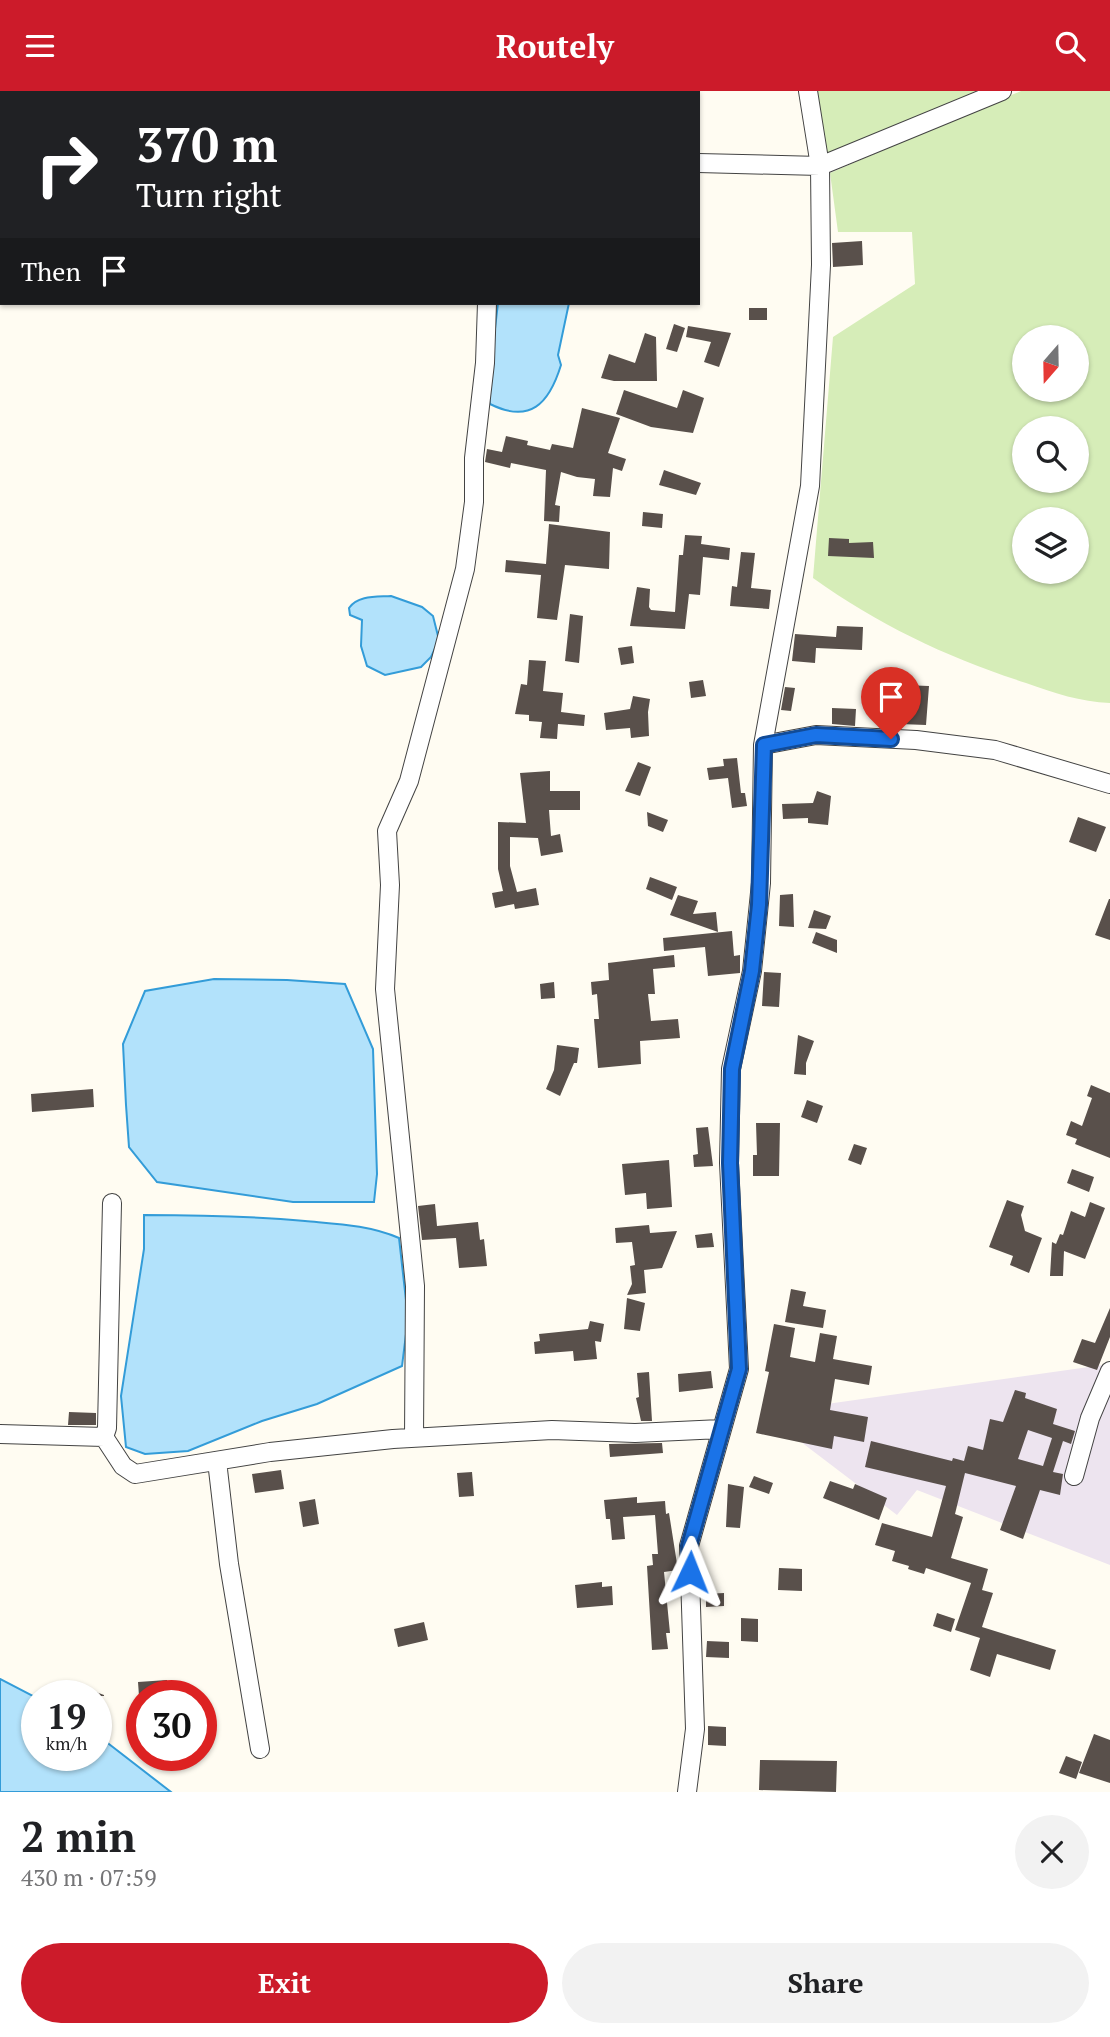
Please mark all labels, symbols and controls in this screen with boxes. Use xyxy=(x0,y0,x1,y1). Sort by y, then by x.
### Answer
text: Routely xyxy=(496,25,614,67)
icon: menu xyxy=(21,27,59,65)
icon: search xyxy=(1051,27,1089,65)
text: 370 m xyxy=(136,111,278,176)
icon: right xyxy=(21,119,112,210)
text: Turn right xyxy=(136,174,282,216)
icon: arrive xyxy=(95,252,133,290)
text: Then xyxy=(21,254,81,288)
north arrow xyxy=(1012,325,1088,403)
map controls xyxy=(1012,325,1089,584)
button: search xyxy=(1012,416,1089,493)
button: layers xyxy=(1012,507,1089,584)
pin xyxy=(861,667,921,739)
icon: arrive xyxy=(872,678,910,716)
position arrow xyxy=(653,1535,727,1609)
speed limit sign: 30 xyxy=(126,1680,217,1771)
text: 19 xyxy=(47,1693,86,1739)
text: km/h xyxy=(46,1731,87,1755)
text: 2 min xyxy=(21,1808,136,1864)
button: close xyxy=(1015,1815,1089,1889)
text: 430 m · 07:59 xyxy=(21,1862,156,1893)
button: Exit xyxy=(21,1943,548,2023)
button: Share xyxy=(562,1943,1089,2023)

